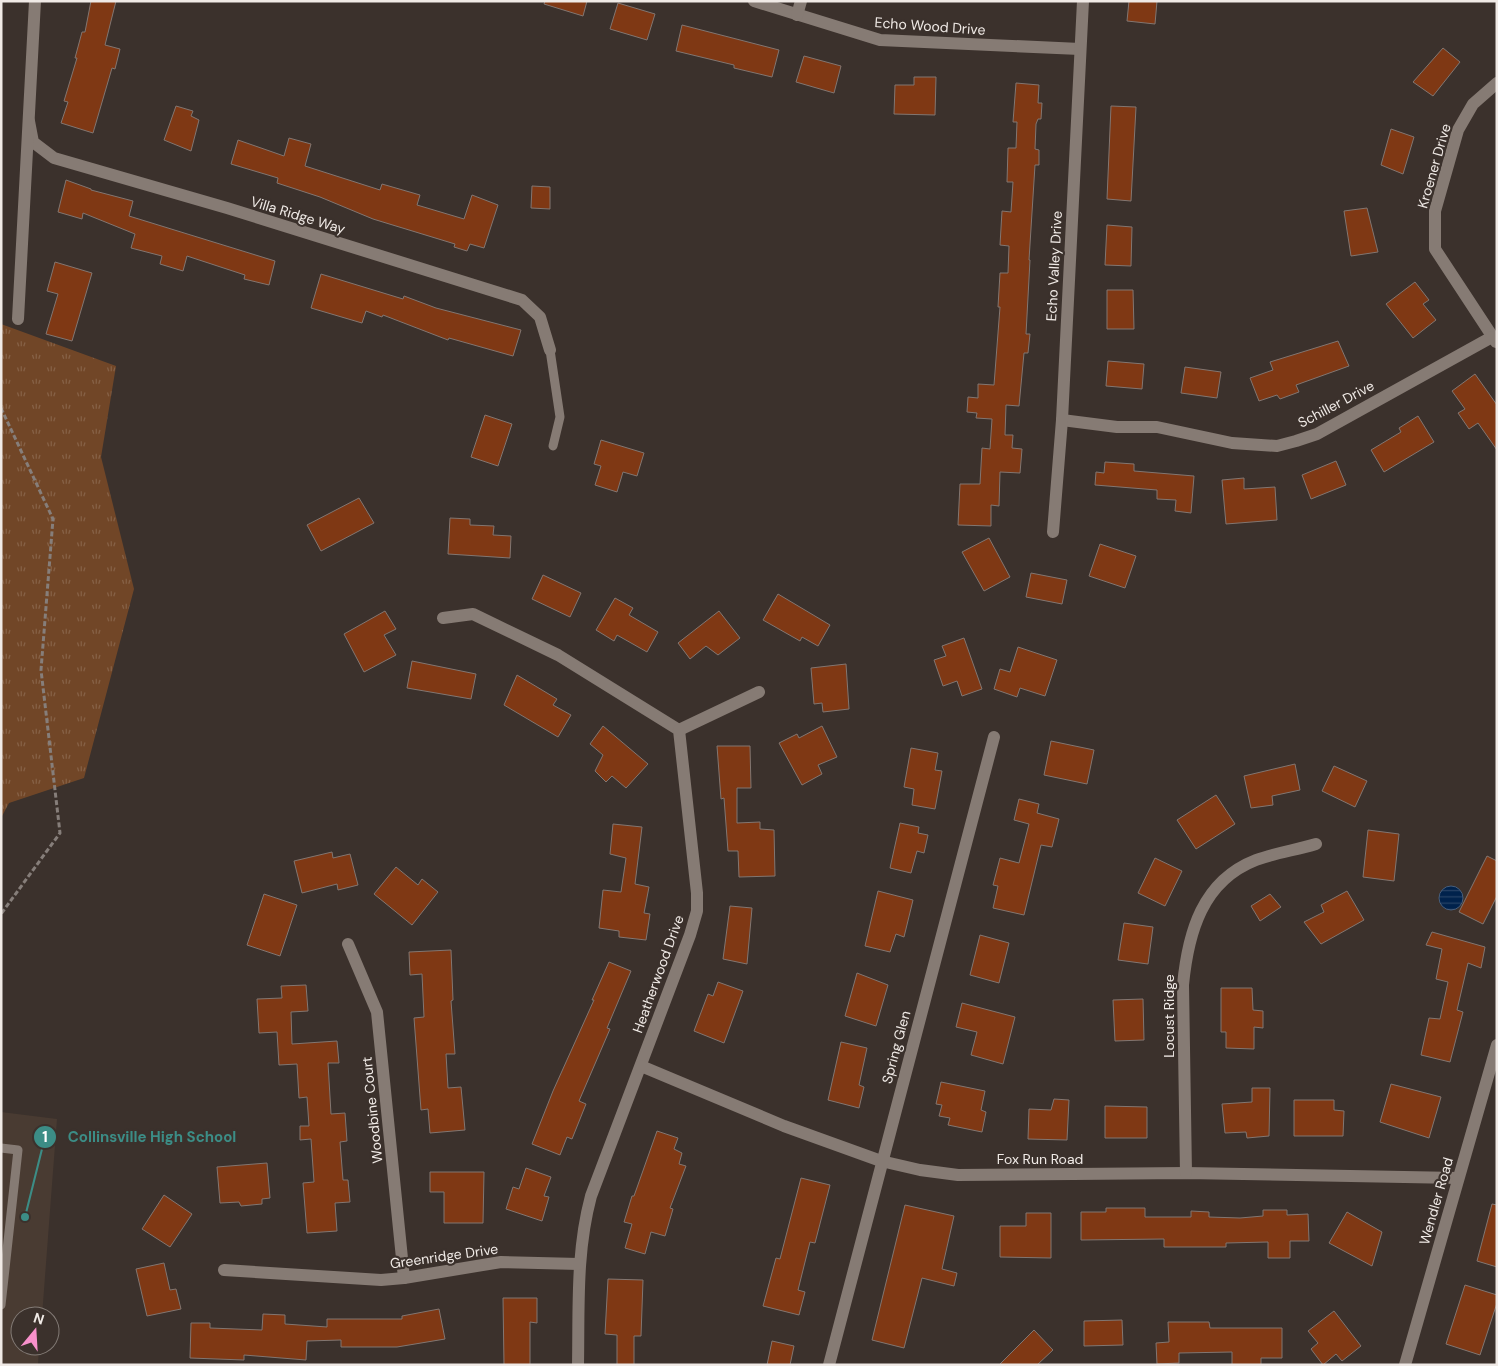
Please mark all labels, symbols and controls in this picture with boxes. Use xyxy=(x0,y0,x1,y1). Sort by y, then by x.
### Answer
street label: Echo Wood Drive xyxy=(874,13,986,39)
street label: Kroener Drive xyxy=(1413,121,1455,210)
street label: Villa Ridge Way xyxy=(248,192,348,238)
street label: Echo Valley Drive xyxy=(1042,210,1066,322)
street label: Schiller Drive xyxy=(1295,376,1377,432)
street label: Heatherwood Drive xyxy=(628,912,688,1035)
street label: Locust Ridge xyxy=(1160,974,1178,1058)
street label: Spring Glen xyxy=(878,1009,914,1085)
street label: Woodbine Court xyxy=(357,1056,387,1164)
callout: Collinsville High School xyxy=(33,1122,246,1152)
text: 1 xyxy=(42,1127,48,1147)
text: Collinsville High School xyxy=(68,1127,236,1147)
street label: Fox Run Road xyxy=(997,1150,1083,1168)
street label: Wendler Road xyxy=(1415,1155,1457,1247)
street label: Greenridge Drive xyxy=(389,1239,499,1273)
north arrow xyxy=(10,1306,60,1356)
text: N xyxy=(31,1308,47,1329)

